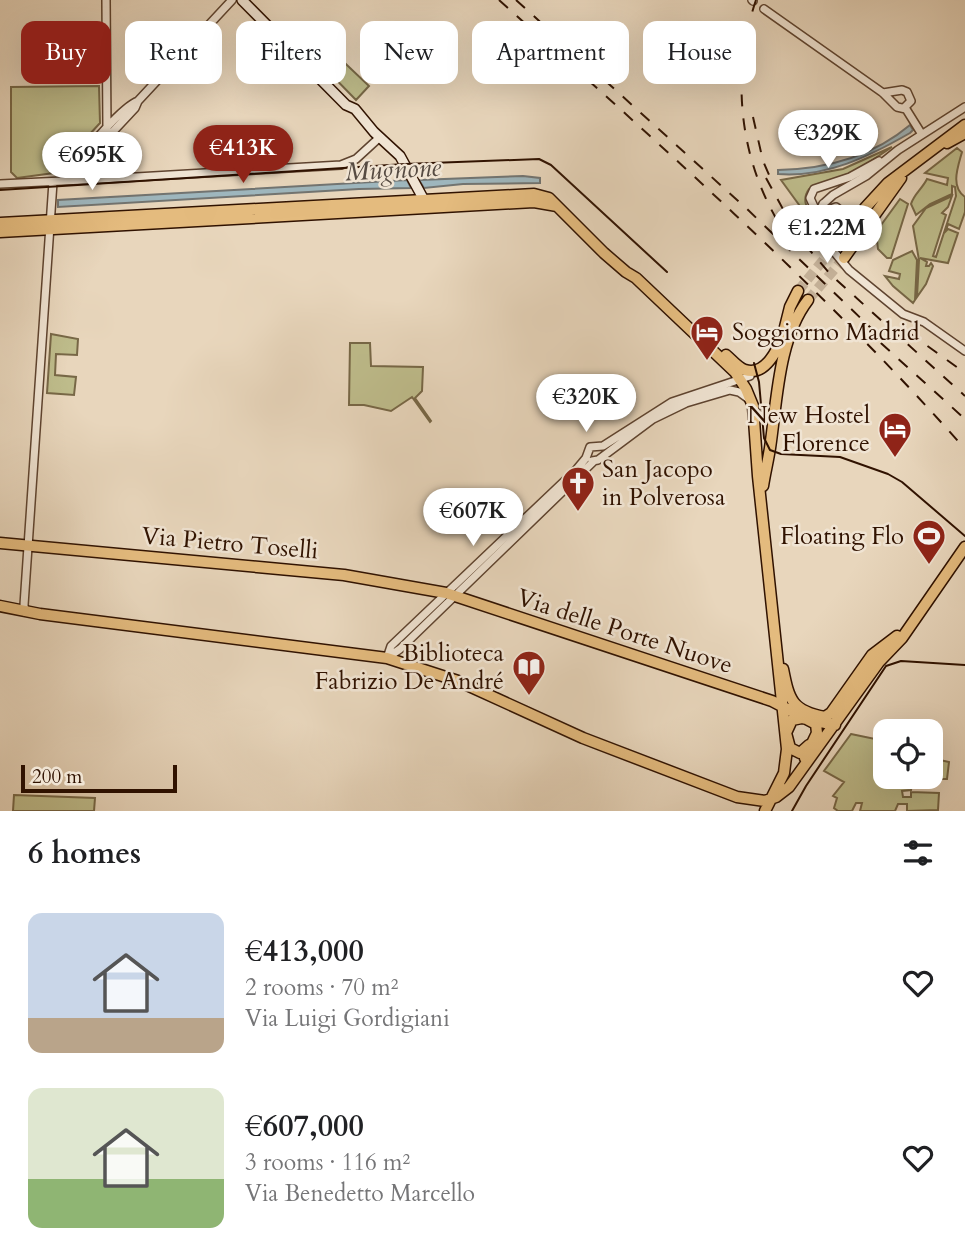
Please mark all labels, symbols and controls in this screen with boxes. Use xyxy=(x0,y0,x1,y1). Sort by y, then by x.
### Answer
chip: Buy xyxy=(21,21,111,84)
chip: Rent xyxy=(125,21,222,84)
chip: Filters xyxy=(236,21,346,84)
chip: New xyxy=(360,21,458,84)
chip: Apartment xyxy=(472,21,629,84)
chip: House xyxy=(643,21,756,84)
pin: €329K xyxy=(779,110,877,170)
text: €329K xyxy=(794,117,862,148)
pin: €413K xyxy=(194,125,292,185)
pin: €695K xyxy=(43,132,141,192)
text: €413K xyxy=(209,132,277,163)
text: €695K xyxy=(58,139,126,170)
water label: Mugnone xyxy=(344,149,443,189)
pin: €1.22M xyxy=(770,205,884,265)
text: €1.22M xyxy=(788,212,866,243)
hotel icon: Soggiorno Madrid xyxy=(688,313,726,362)
place label: Soggiorno Madrid xyxy=(732,316,920,349)
pin: €320K xyxy=(537,374,635,434)
text: €320K xyxy=(552,381,620,412)
place label: New Hostel Florence xyxy=(747,399,870,460)
hotel icon: New Hostel Florence xyxy=(876,410,914,459)
place label: San Jacopo in Polverosa xyxy=(602,453,726,514)
church icon: San Jacopo in Polverosa xyxy=(559,464,597,513)
pin: €607K xyxy=(424,489,522,548)
text: €607K xyxy=(439,495,507,526)
sports icon: Floating Flo xyxy=(910,517,948,566)
street label: Via Pietro Toselli xyxy=(140,519,320,568)
place label: Floating Flo xyxy=(780,520,904,553)
street label: Via delle Porte Nuove xyxy=(513,581,737,682)
place label: Biblioteca Fabrizio De André xyxy=(315,637,505,698)
library icon: Biblioteca Fabrizio De André xyxy=(510,648,548,697)
map controls xyxy=(873,719,943,789)
button: locate xyxy=(873,719,943,789)
scale bar xyxy=(21,762,177,794)
text: 200 m xyxy=(32,764,82,790)
text: 6 homes xyxy=(28,833,141,874)
icon: filters xyxy=(899,834,937,872)
text: €413,000 xyxy=(245,931,364,972)
icon: home xyxy=(84,941,168,1025)
icon: heart xyxy=(899,964,937,1002)
text: 2 rooms · 70 m² xyxy=(245,972,398,1003)
text: Via Luigi Gordigiani xyxy=(245,1003,450,1034)
text: €607,000 xyxy=(245,1106,364,1147)
icon: home xyxy=(84,1116,168,1200)
icon: heart xyxy=(899,1139,937,1177)
text: 3 rooms · 116 m² xyxy=(245,1147,410,1178)
text: Via Benedetto Marcello xyxy=(245,1178,475,1209)

